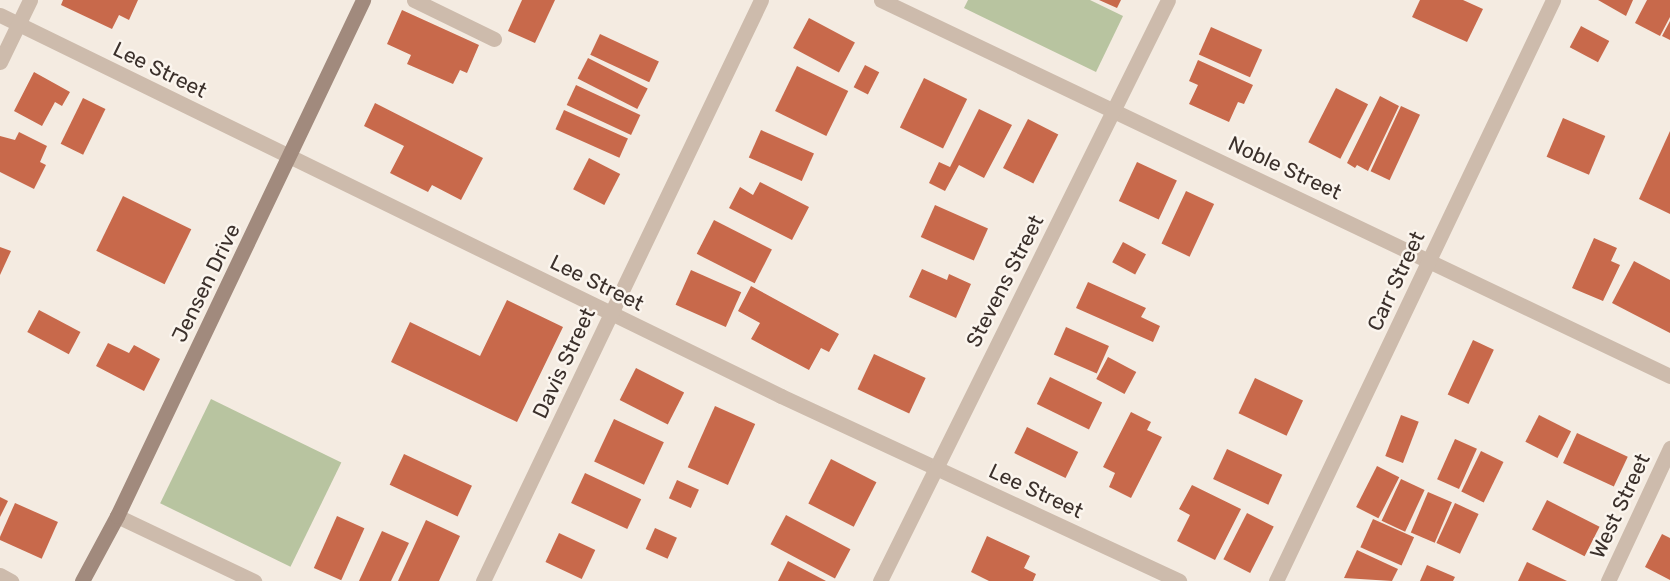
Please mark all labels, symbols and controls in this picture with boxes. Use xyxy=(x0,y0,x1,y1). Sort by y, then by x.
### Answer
street label: Lee Street xyxy=(109,37,211,103)
street label: Noble Street xyxy=(1224,131,1346,205)
street label: Stevens Street xyxy=(961,211,1049,351)
street label: Jensen Drive xyxy=(166,220,246,346)
street label: Carr Street xyxy=(1362,227,1430,335)
street label: Lee Street xyxy=(546,250,648,316)
street label: Davis Street xyxy=(527,304,601,422)
street label: West Street xyxy=(1585,450,1655,562)
street label: Lee Street xyxy=(985,458,1087,524)

